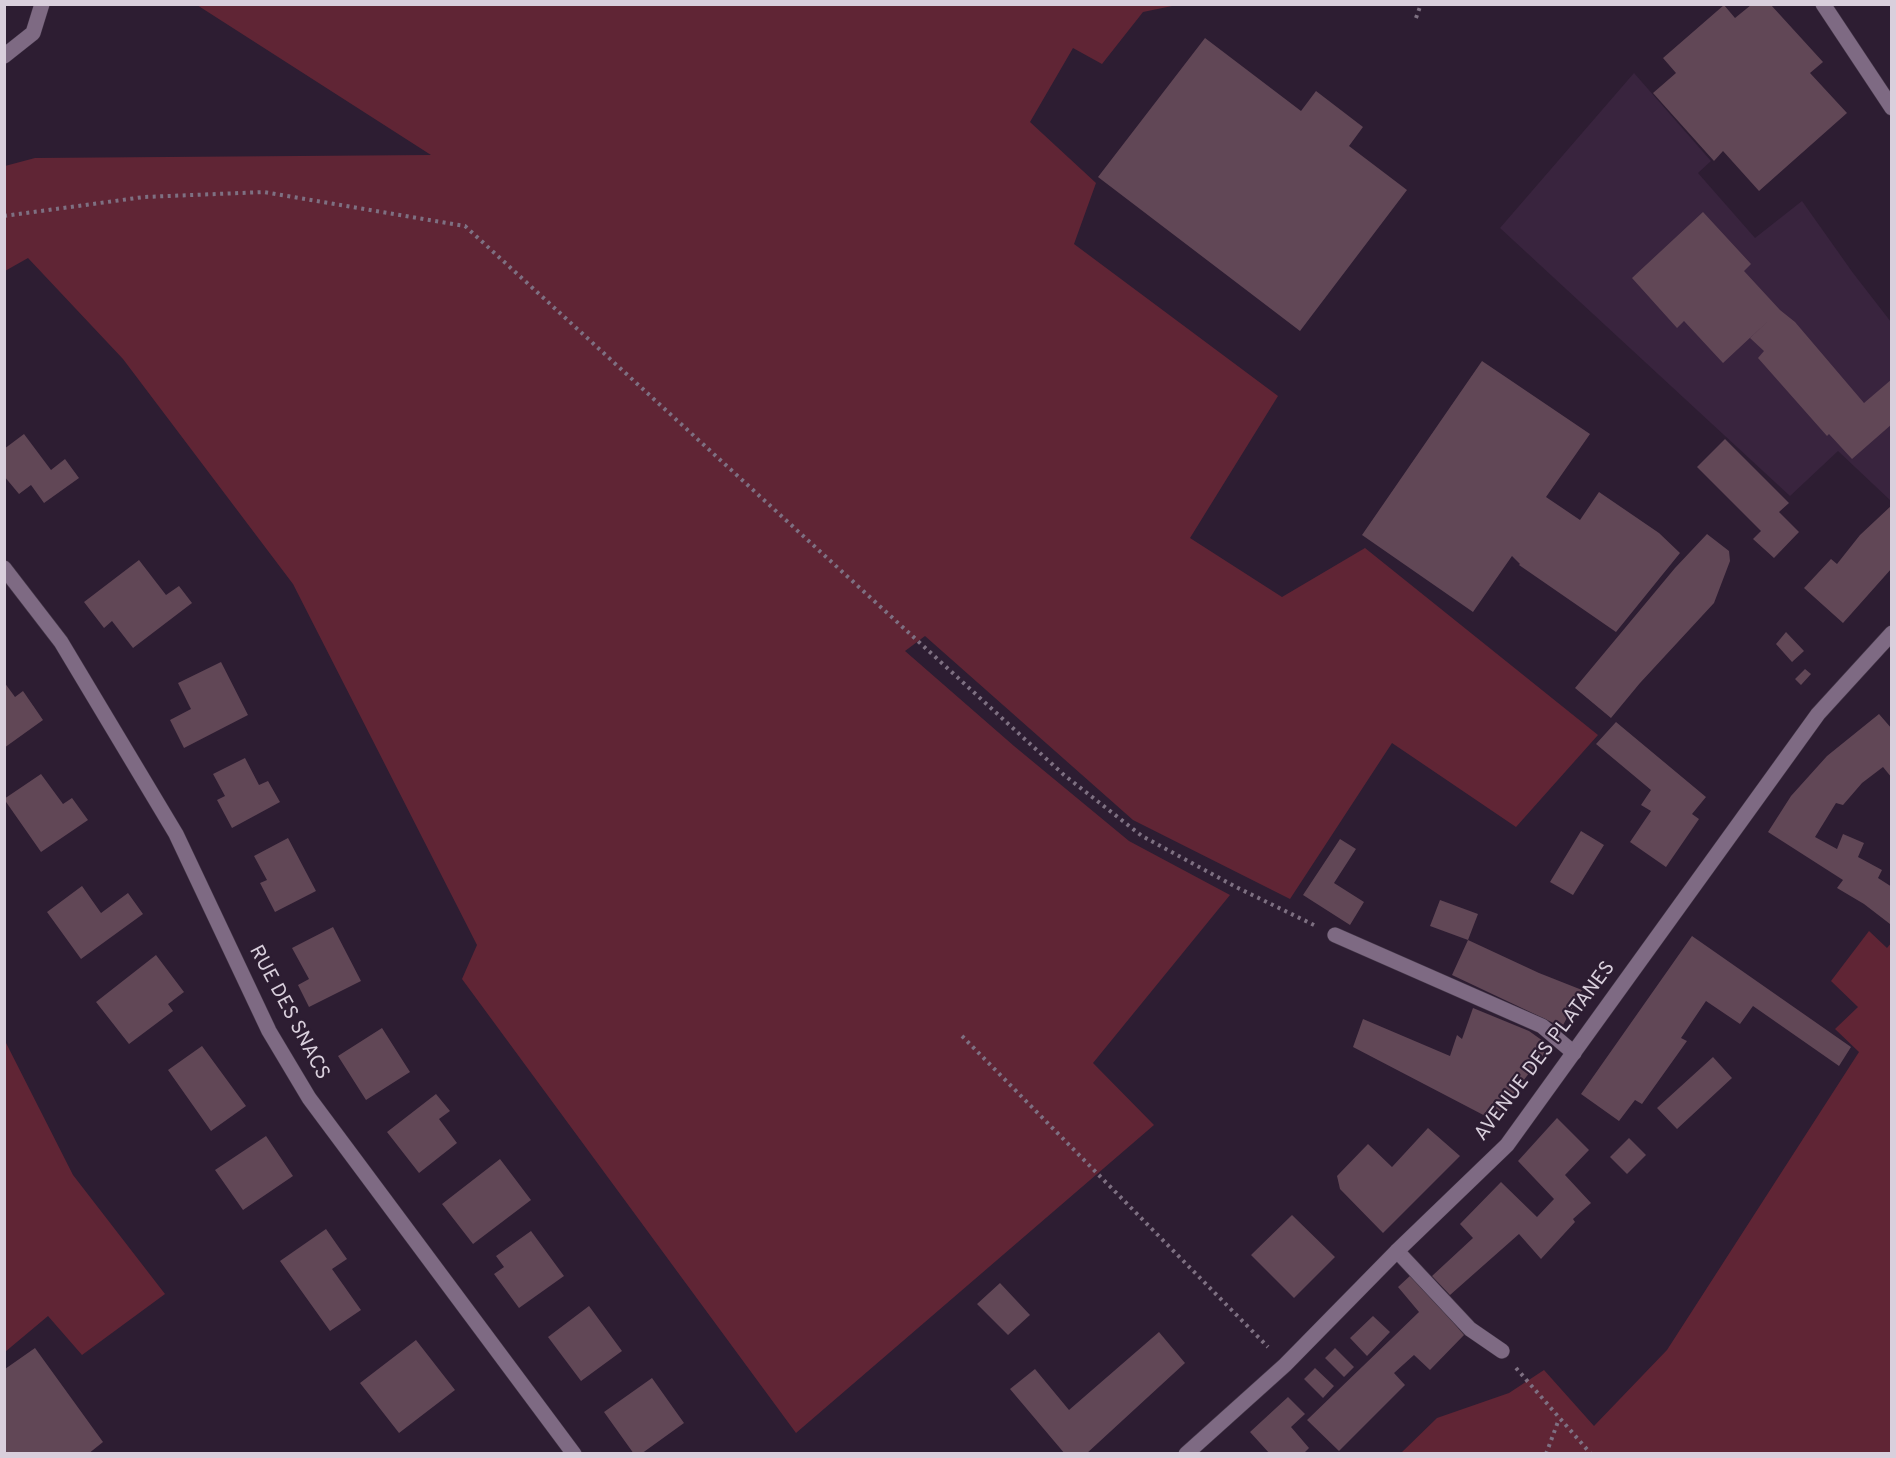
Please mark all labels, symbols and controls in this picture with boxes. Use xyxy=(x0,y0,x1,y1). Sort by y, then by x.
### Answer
street label: RUE DES SNACS xyxy=(242,942,334,1084)
street label: AVENUE DES PLATANES xyxy=(1471,957,1621,1147)

